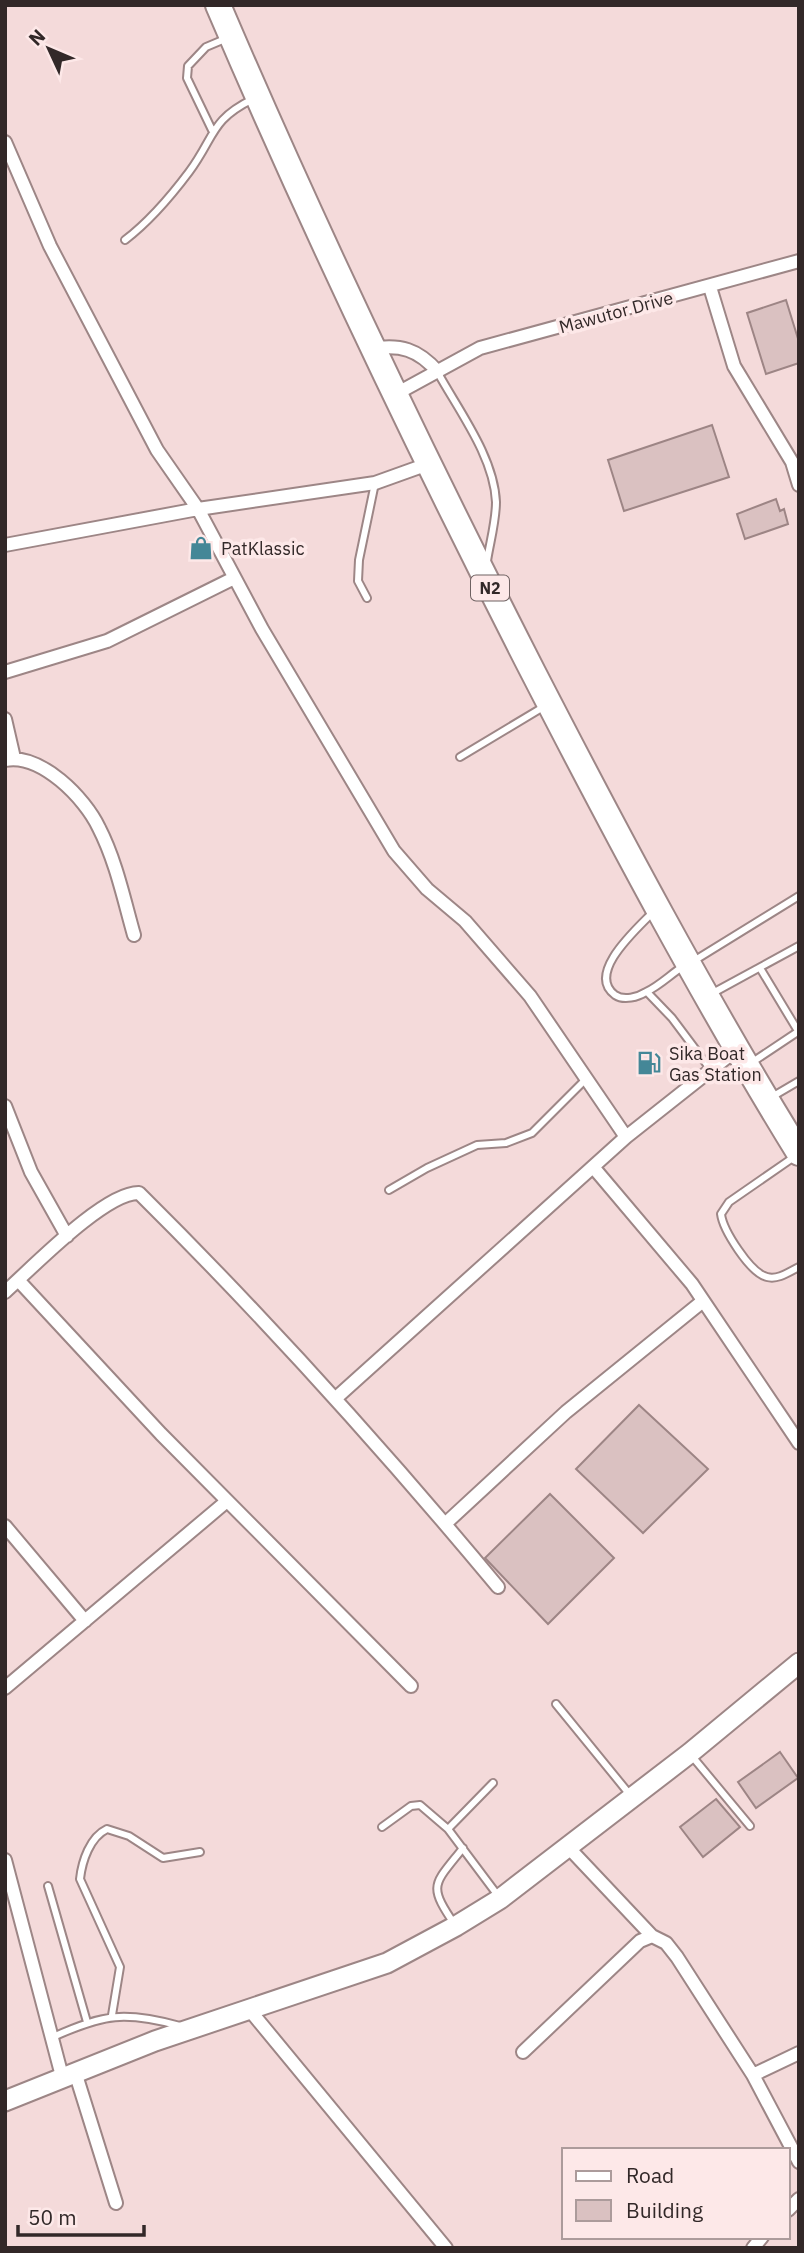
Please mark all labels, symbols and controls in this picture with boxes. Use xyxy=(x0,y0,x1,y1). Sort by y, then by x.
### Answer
north arrow xyxy=(14,14,84,84)
text: N xyxy=(23,24,50,50)
street label: Mawutor Drive xyxy=(556,286,676,338)
shop icon: PatKlassic xyxy=(187,534,215,562)
place label: PatKlassic xyxy=(221,537,305,560)
road number: N2 xyxy=(471,576,509,600)
place label: Sika Boat Gas Station xyxy=(669,1042,762,1086)
fuel station icon: Sika Boat Gas Station xyxy=(635,1049,663,1077)
legend xyxy=(562,2148,790,2239)
text: Road xyxy=(626,2161,674,2189)
scale bar xyxy=(18,2194,144,2238)
text: Building xyxy=(626,2196,703,2224)
text: 50 m xyxy=(28,2203,77,2231)

